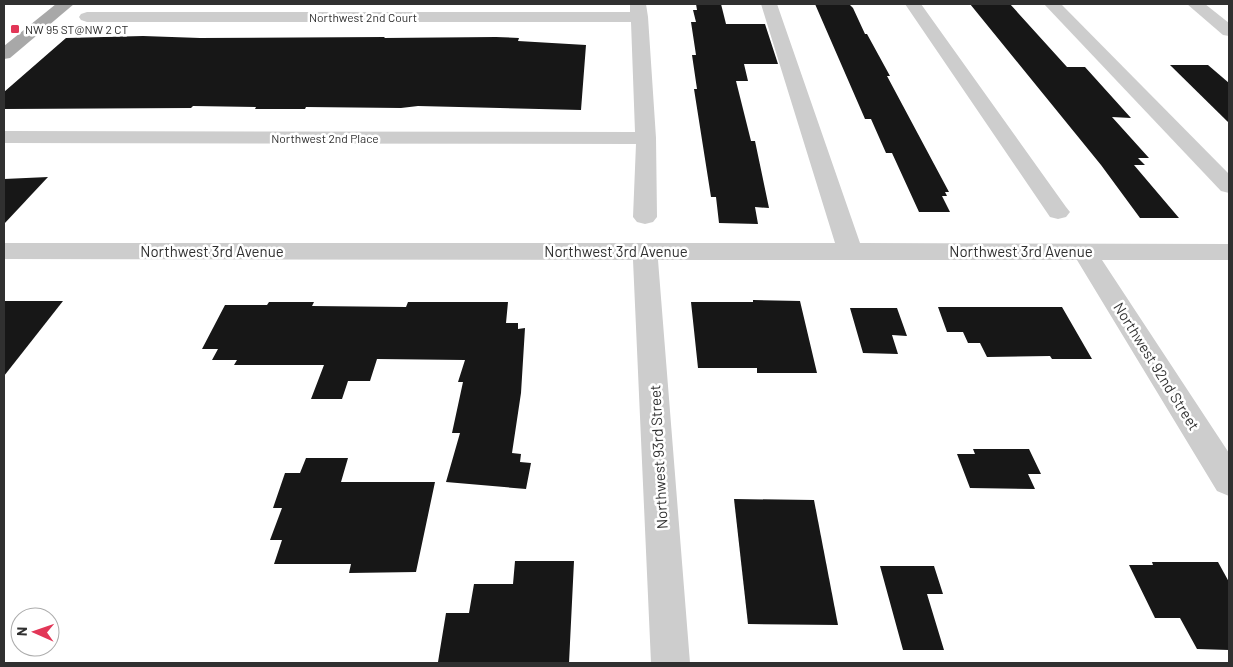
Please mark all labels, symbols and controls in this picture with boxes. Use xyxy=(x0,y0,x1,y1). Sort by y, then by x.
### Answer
street label: Northwest 2nd Court xyxy=(309,10,417,24)
place label: NW 95 ST@NW 2 CT xyxy=(25,22,128,36)
marker: NW 95 ST@NW 2 CT xyxy=(9,23,21,35)
street label: Northwest 2nd Place xyxy=(271,131,379,145)
street label: Northwest 3rd Avenue xyxy=(140,242,284,260)
street label: Northwest 3rd Avenue xyxy=(544,242,688,260)
street label: Northwest 3rd Avenue xyxy=(949,242,1093,260)
street label: Northwest 92nd Street xyxy=(1110,299,1204,433)
street label: Northwest 93rd Street xyxy=(645,384,671,530)
north arrow xyxy=(10,607,60,657)
text: N xyxy=(13,627,30,636)

